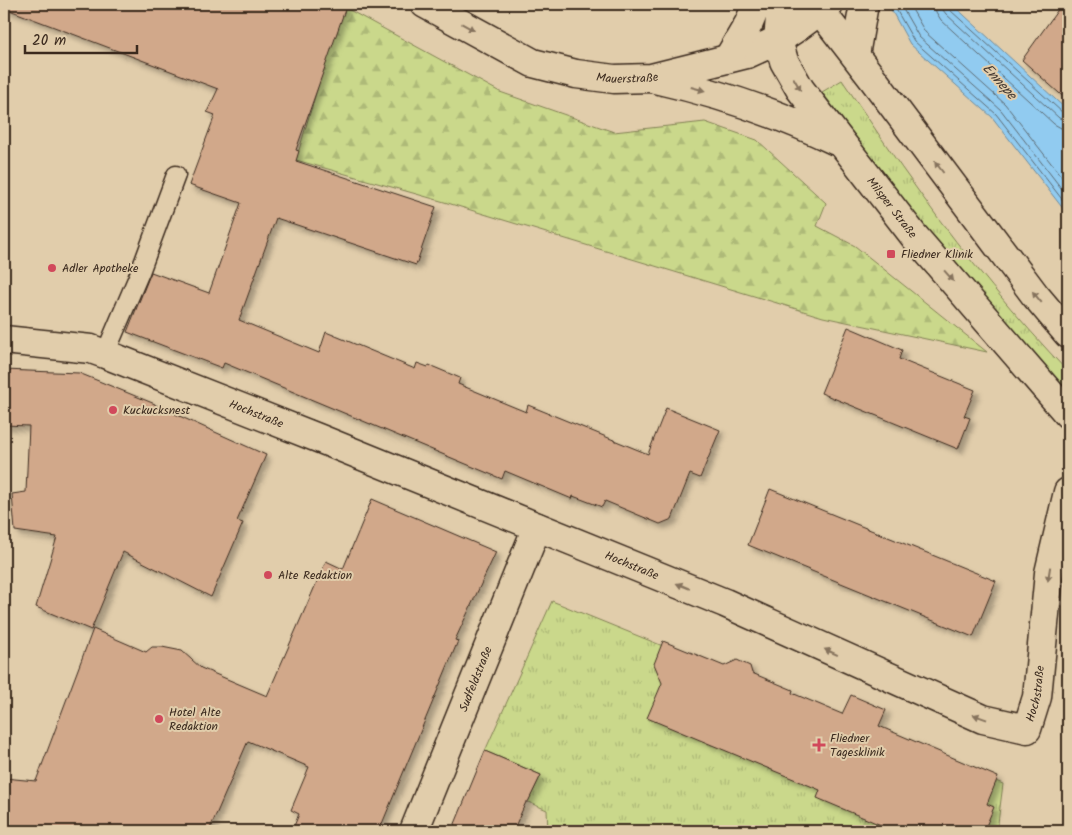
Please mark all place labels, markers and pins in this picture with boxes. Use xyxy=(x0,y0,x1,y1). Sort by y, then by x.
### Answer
place label: Fliedner Klinik xyxy=(901,245,973,264)
marker: Fliedner Klinik xyxy=(885,248,897,260)
place label: Adler Apotheke xyxy=(62,259,139,278)
marker: Adler Apotheke xyxy=(46,262,58,274)
place label: Kuckucksnest xyxy=(123,401,191,420)
marker: Kuckucksnest xyxy=(107,404,119,416)
place label: Alte Redaktion xyxy=(278,566,352,585)
marker: Alte Redaktion xyxy=(262,569,274,581)
place label: Hotel Alte Redaktion xyxy=(169,703,221,736)
marker: Hotel Alte Redaktion xyxy=(153,713,165,725)
place label: Fliedner Tagesklinik xyxy=(830,729,885,762)
marker: Fliedner Tagesklinik xyxy=(812,738,826,752)

